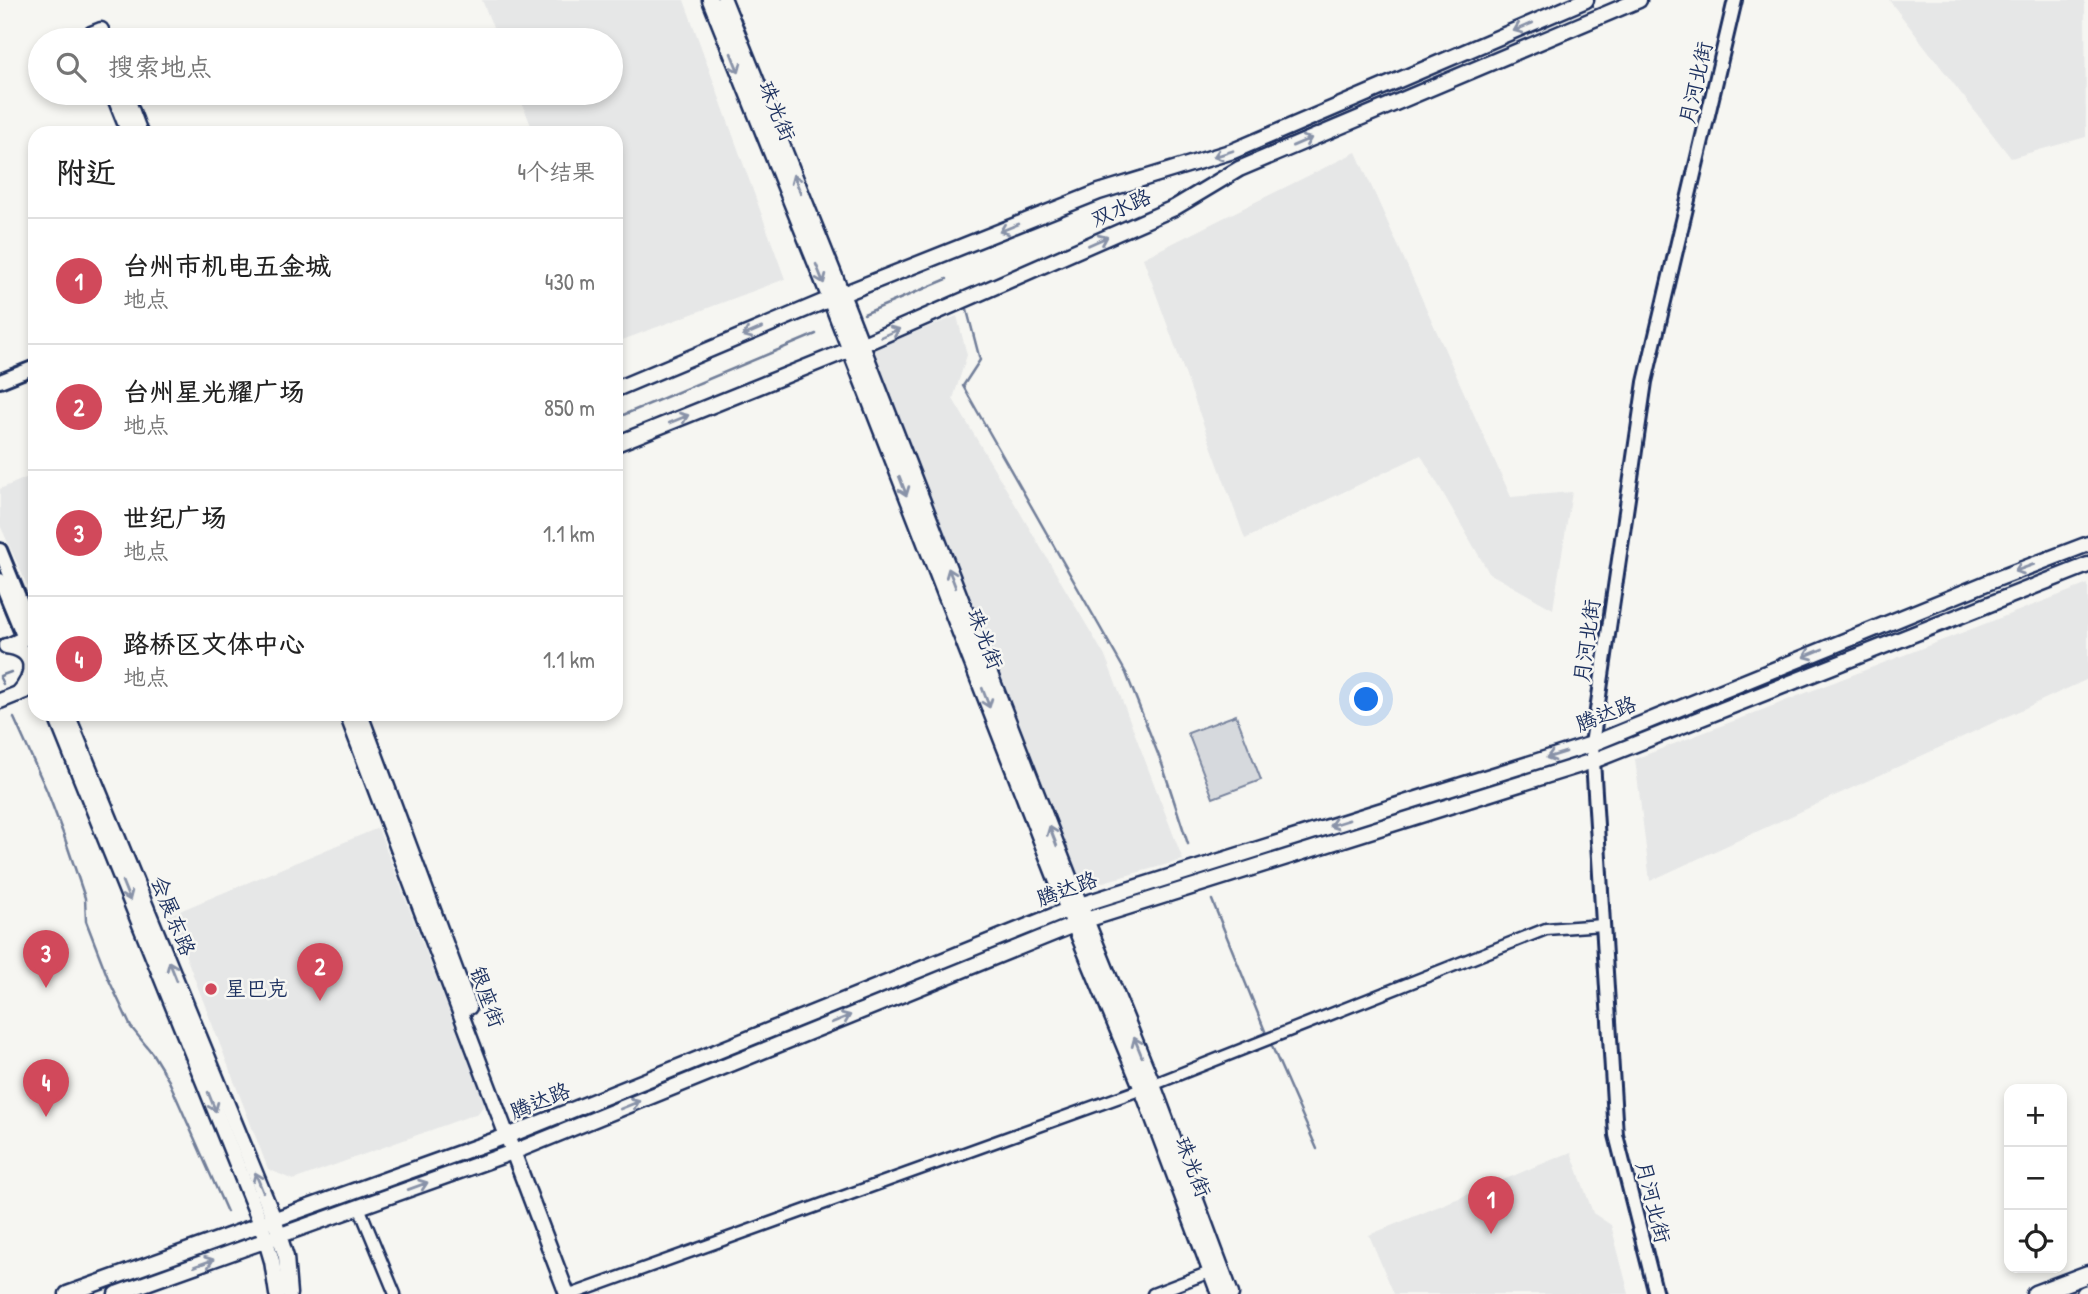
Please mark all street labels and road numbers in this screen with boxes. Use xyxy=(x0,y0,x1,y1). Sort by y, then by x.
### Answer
street label: 月河北街 xyxy=(1672,39,1719,127)
street label: 珠光街 xyxy=(752,76,803,145)
street label: 双水路 xyxy=(1086,181,1155,234)
street label: 月河北街 xyxy=(1566,597,1607,685)
street label: 珠光街 xyxy=(961,604,1010,673)
street label: 腾达路 xyxy=(1571,689,1640,738)
street label: 腾达路 xyxy=(1032,864,1101,913)
street label: 会展东路 xyxy=(144,871,203,960)
street label: 银座街 xyxy=(463,962,512,1031)
street label: 腾达路 xyxy=(505,1075,574,1126)
street label: 珠光街 xyxy=(1169,1132,1218,1201)
street label: 月河北街 xyxy=(1629,1158,1678,1246)

